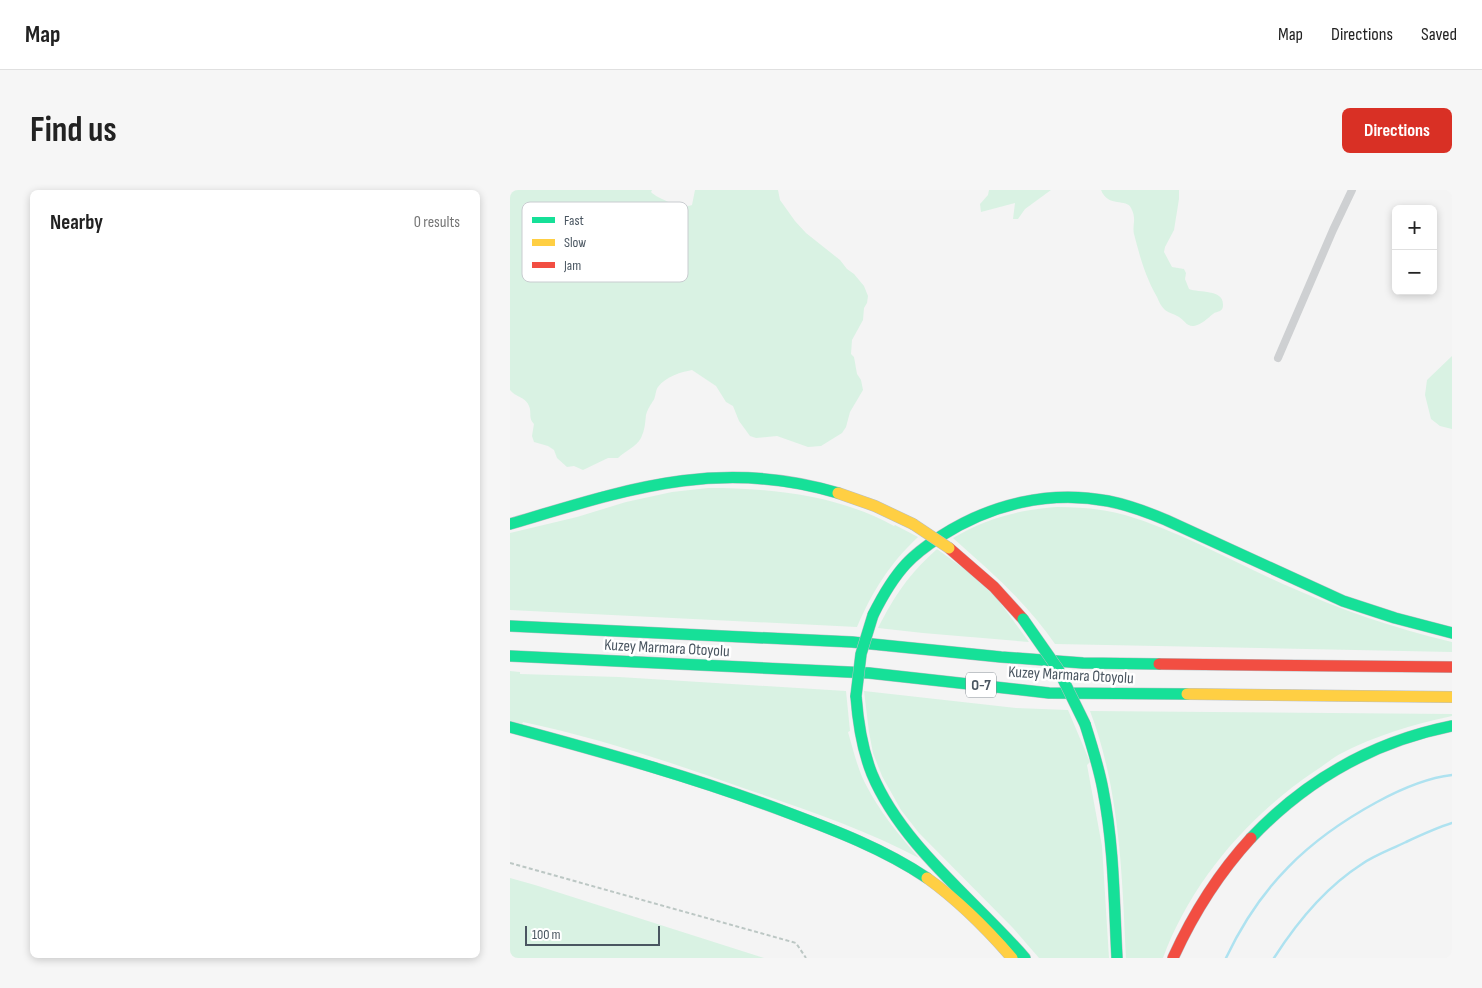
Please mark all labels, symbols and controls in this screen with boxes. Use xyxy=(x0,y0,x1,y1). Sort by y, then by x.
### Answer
text: Map xyxy=(25,20,60,49)
text: Map xyxy=(1278,24,1303,45)
text: Directions xyxy=(1331,24,1393,45)
text: Saved xyxy=(1421,24,1457,45)
button: Directions xyxy=(1342,108,1452,153)
text: Find us xyxy=(30,109,117,152)
legend xyxy=(522,202,688,282)
map controls xyxy=(1392,205,1437,295)
button: + xyxy=(1392,205,1437,250)
text: Nearby xyxy=(50,210,103,235)
text: Fast xyxy=(564,212,584,229)
text: 0 results xyxy=(414,213,460,232)
text: Slow xyxy=(564,234,586,251)
button: − xyxy=(1392,250,1437,295)
text: Jam xyxy=(563,257,581,274)
street label: Kuzey Marmara Otoyolu xyxy=(604,636,730,661)
street label: Kuzey Marmara Otoyolu xyxy=(1008,663,1134,688)
road number: O-7 xyxy=(966,672,996,698)
scale bar xyxy=(525,923,660,946)
text: 100 m xyxy=(532,926,561,943)

